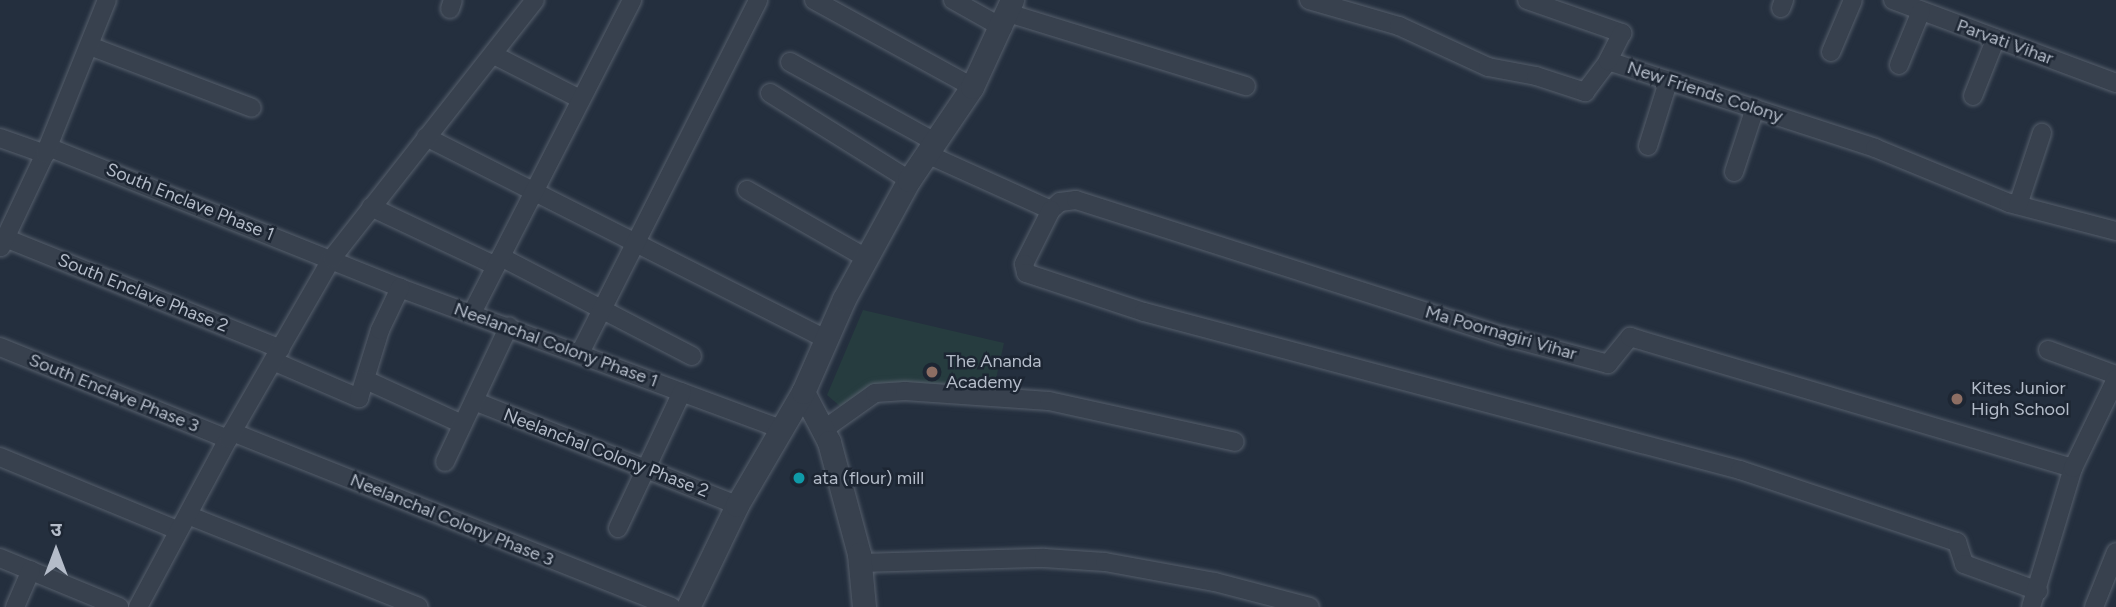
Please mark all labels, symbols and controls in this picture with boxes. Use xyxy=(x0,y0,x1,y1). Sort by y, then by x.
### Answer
street label: Parvati Vihar xyxy=(1954,15,2056,69)
street label: New Friends Colony xyxy=(1624,57,1786,127)
street label: South Enclave Phase 1 xyxy=(103,158,277,246)
street label: South Enclave Phase 2 xyxy=(55,249,231,337)
street label: Neelanchal Colony Phase 1 xyxy=(451,298,661,392)
street label: Ma Poornagiri Vihar xyxy=(1423,301,1579,365)
street label: South Enclave Phase 3 xyxy=(26,349,202,437)
place label: The Ananda Academy xyxy=(946,351,1041,394)
marker: The Ananda Academy xyxy=(924,364,940,380)
place label: Kites Junior High School xyxy=(1971,378,2069,420)
marker: Kites Junior High School xyxy=(1949,391,1965,407)
street label: Neelanchal Colony Phase 2 xyxy=(500,404,712,502)
place label: ata (flour) mill xyxy=(813,467,924,489)
street label: Neelanchal Colony Phase 3 xyxy=(347,469,557,571)
marker: ata (flour) mill xyxy=(791,470,807,486)
north arrow xyxy=(21,516,91,586)
text: उ xyxy=(50,518,62,541)

